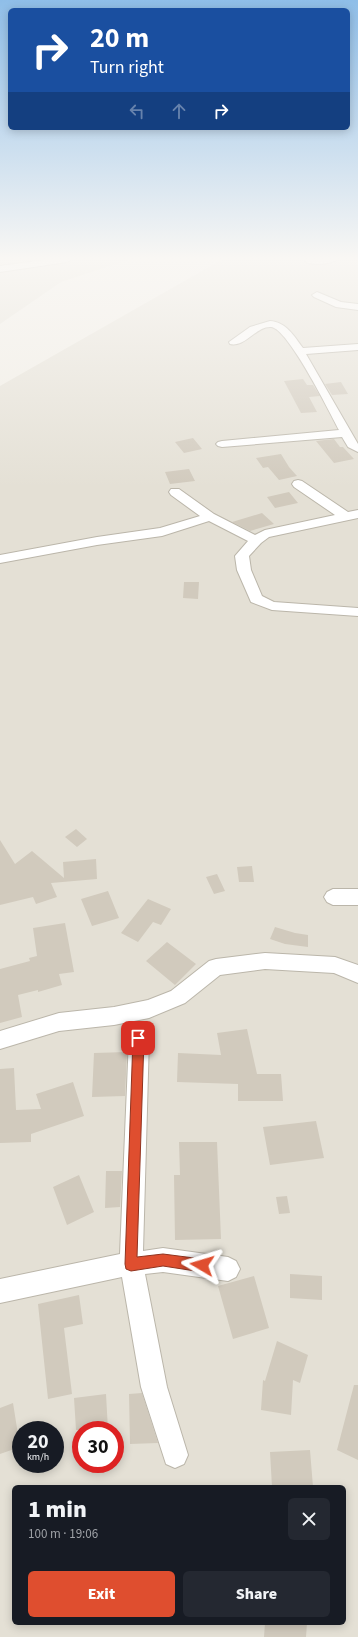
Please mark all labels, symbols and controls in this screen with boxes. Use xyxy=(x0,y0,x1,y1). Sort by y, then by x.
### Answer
text: 20 m xyxy=(90,18,149,58)
icon: right xyxy=(24,24,76,76)
text: Turn right xyxy=(90,55,164,80)
icon: left xyxy=(126,100,148,122)
icon: ahead xyxy=(168,100,190,122)
icon: right xyxy=(210,100,232,122)
pin xyxy=(121,1021,155,1055)
icon: arrive xyxy=(127,1027,149,1049)
position arrow xyxy=(181,1244,223,1286)
speed limit sign: 30 xyxy=(72,1421,124,1473)
text: 20 xyxy=(27,1428,49,1456)
text: km/h xyxy=(27,1450,49,1464)
text: 1 min xyxy=(28,1492,87,1527)
button: close xyxy=(288,1498,330,1540)
text: 100 m · 19:06 xyxy=(28,1525,98,1543)
button: Exit xyxy=(28,1571,175,1617)
button: Share xyxy=(183,1571,330,1617)

